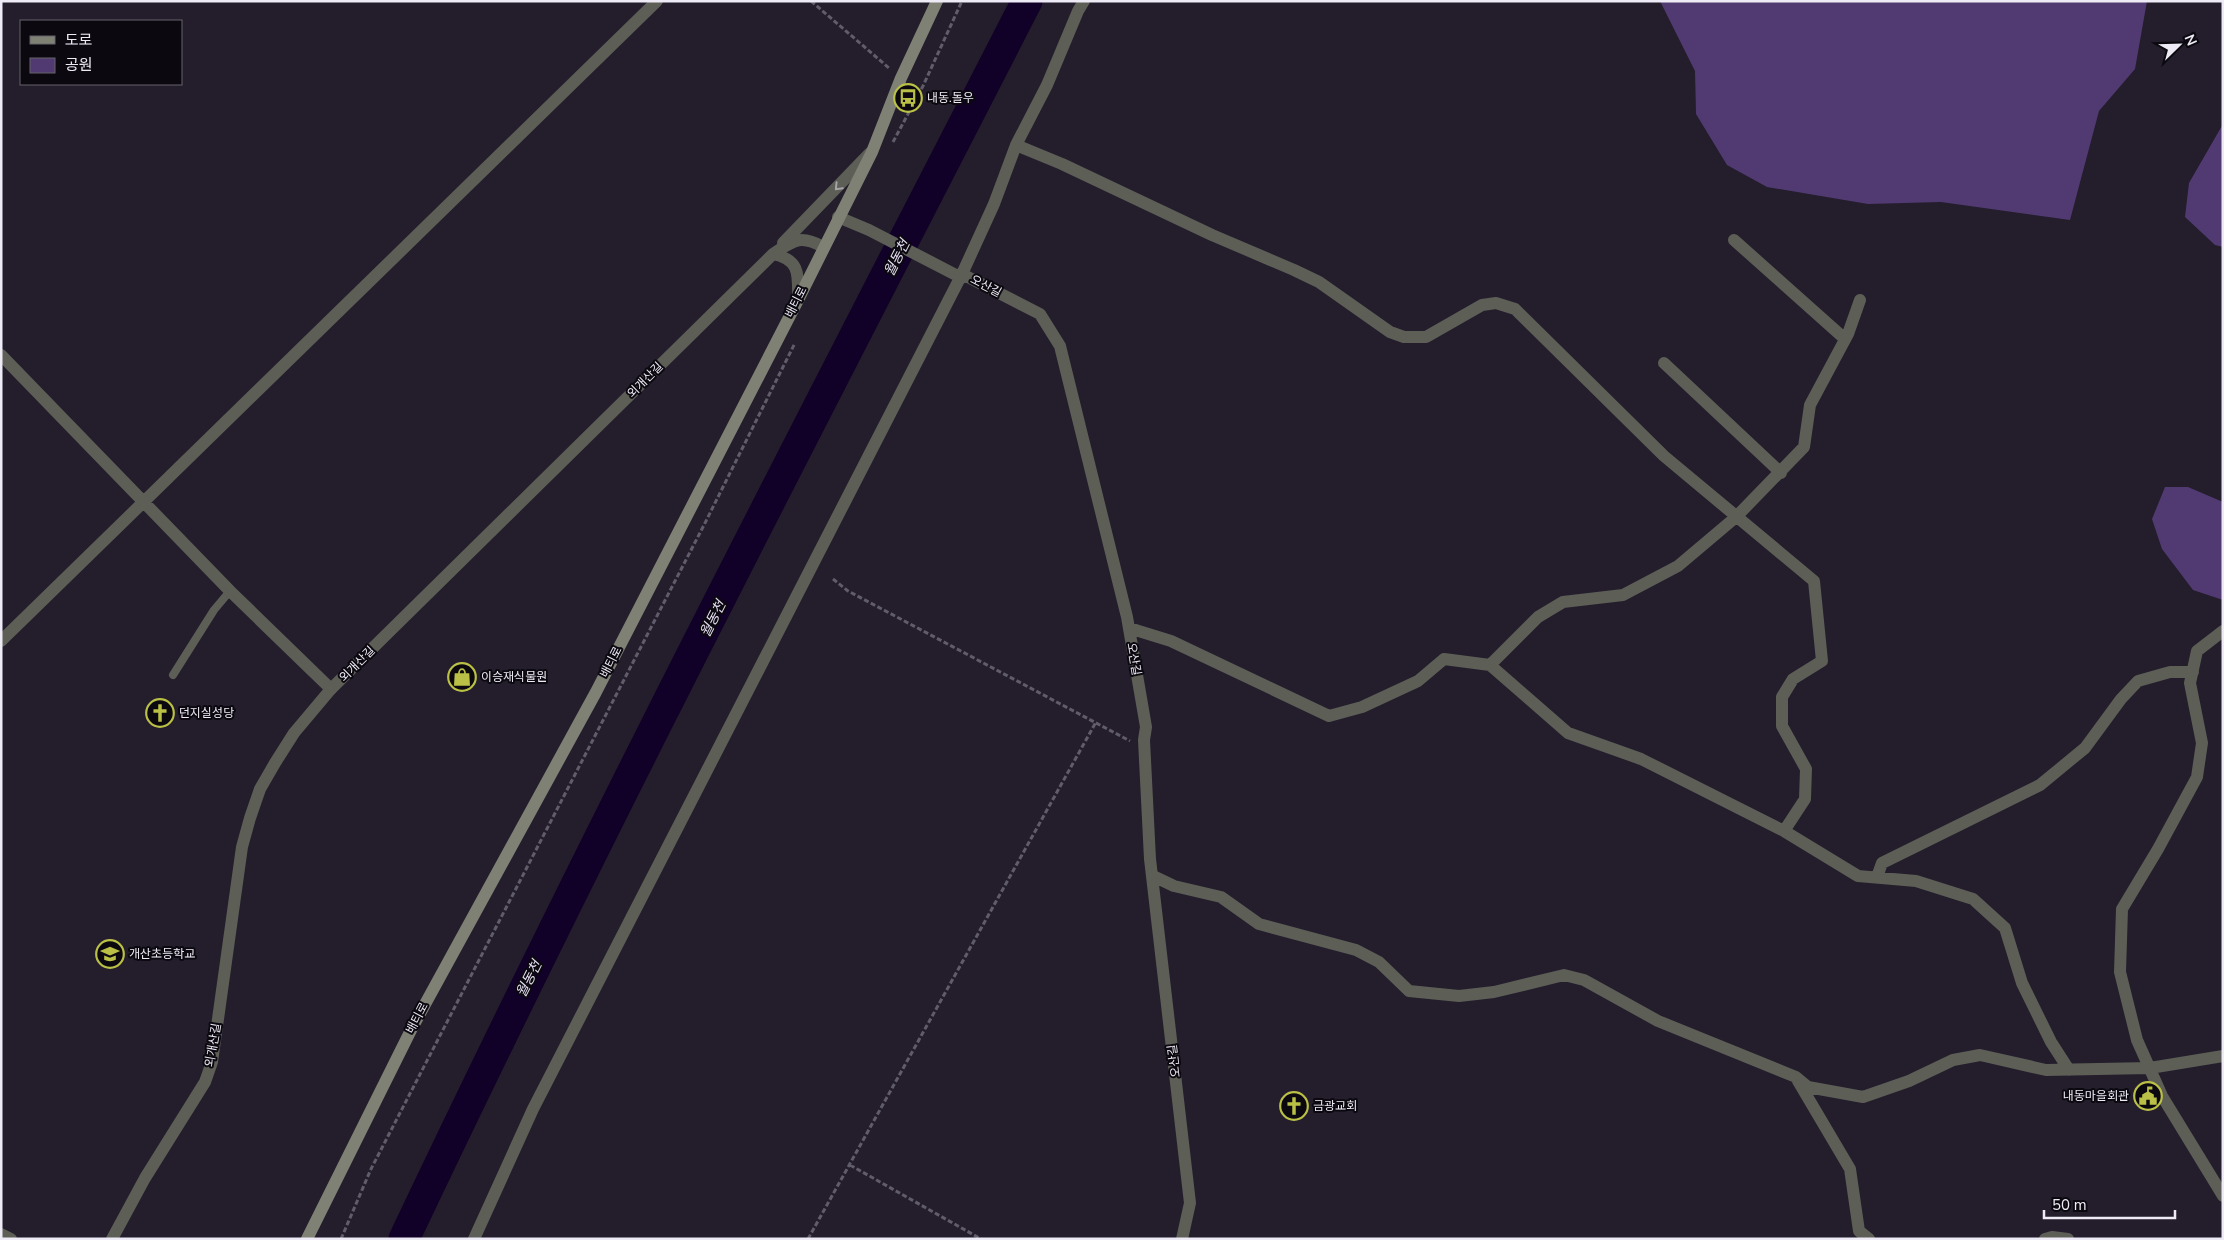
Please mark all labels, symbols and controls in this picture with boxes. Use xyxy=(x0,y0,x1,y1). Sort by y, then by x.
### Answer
legend xyxy=(20,20,182,85)
north arrow xyxy=(2154,20,2204,70)
text: 도로 xyxy=(65,30,93,50)
text: N xyxy=(2180,32,2201,49)
text: 공원 xyxy=(65,55,93,75)
bus stop icon: 내동.돌우 xyxy=(893,83,923,113)
place label: 내동.돌우 xyxy=(927,90,974,106)
one-way arrow xyxy=(835,181,844,190)
water label: 월동천 xyxy=(880,235,915,280)
street label: 오산길 xyxy=(968,271,1004,301)
street label: 배티로 xyxy=(781,284,811,320)
street label: 외개산길 xyxy=(624,359,666,401)
water label: 월동천 xyxy=(696,596,731,641)
street label: 오산길 xyxy=(1123,641,1145,677)
street label: 외개산길 xyxy=(336,643,378,685)
street label: 배티로 xyxy=(596,644,626,680)
shop icon: 이승재식물원 xyxy=(447,662,477,692)
place label: 이승재식물원 xyxy=(481,669,547,685)
church icon: 던지실성당 xyxy=(145,698,175,728)
place label: 던지실성당 xyxy=(179,705,234,721)
school or university icon: 개산초등학교 xyxy=(95,939,125,969)
place label: 개산초등학교 xyxy=(129,946,195,962)
water label: 월동천 xyxy=(512,956,547,1001)
street label: 배티로 xyxy=(402,1000,432,1036)
street label: 외개산길 xyxy=(201,1022,225,1068)
street label: 오산길 xyxy=(1164,1044,1184,1078)
public building icon: 내동마을회관 xyxy=(2133,1081,2163,1111)
place label: 내동마을회관 xyxy=(2063,1088,2129,1104)
church icon: 금광교회 xyxy=(1279,1091,1309,1121)
place label: 금광교회 xyxy=(1313,1098,1357,1114)
scale bar xyxy=(2044,1188,2175,1220)
text: 50 m xyxy=(2052,1195,2087,1215)

